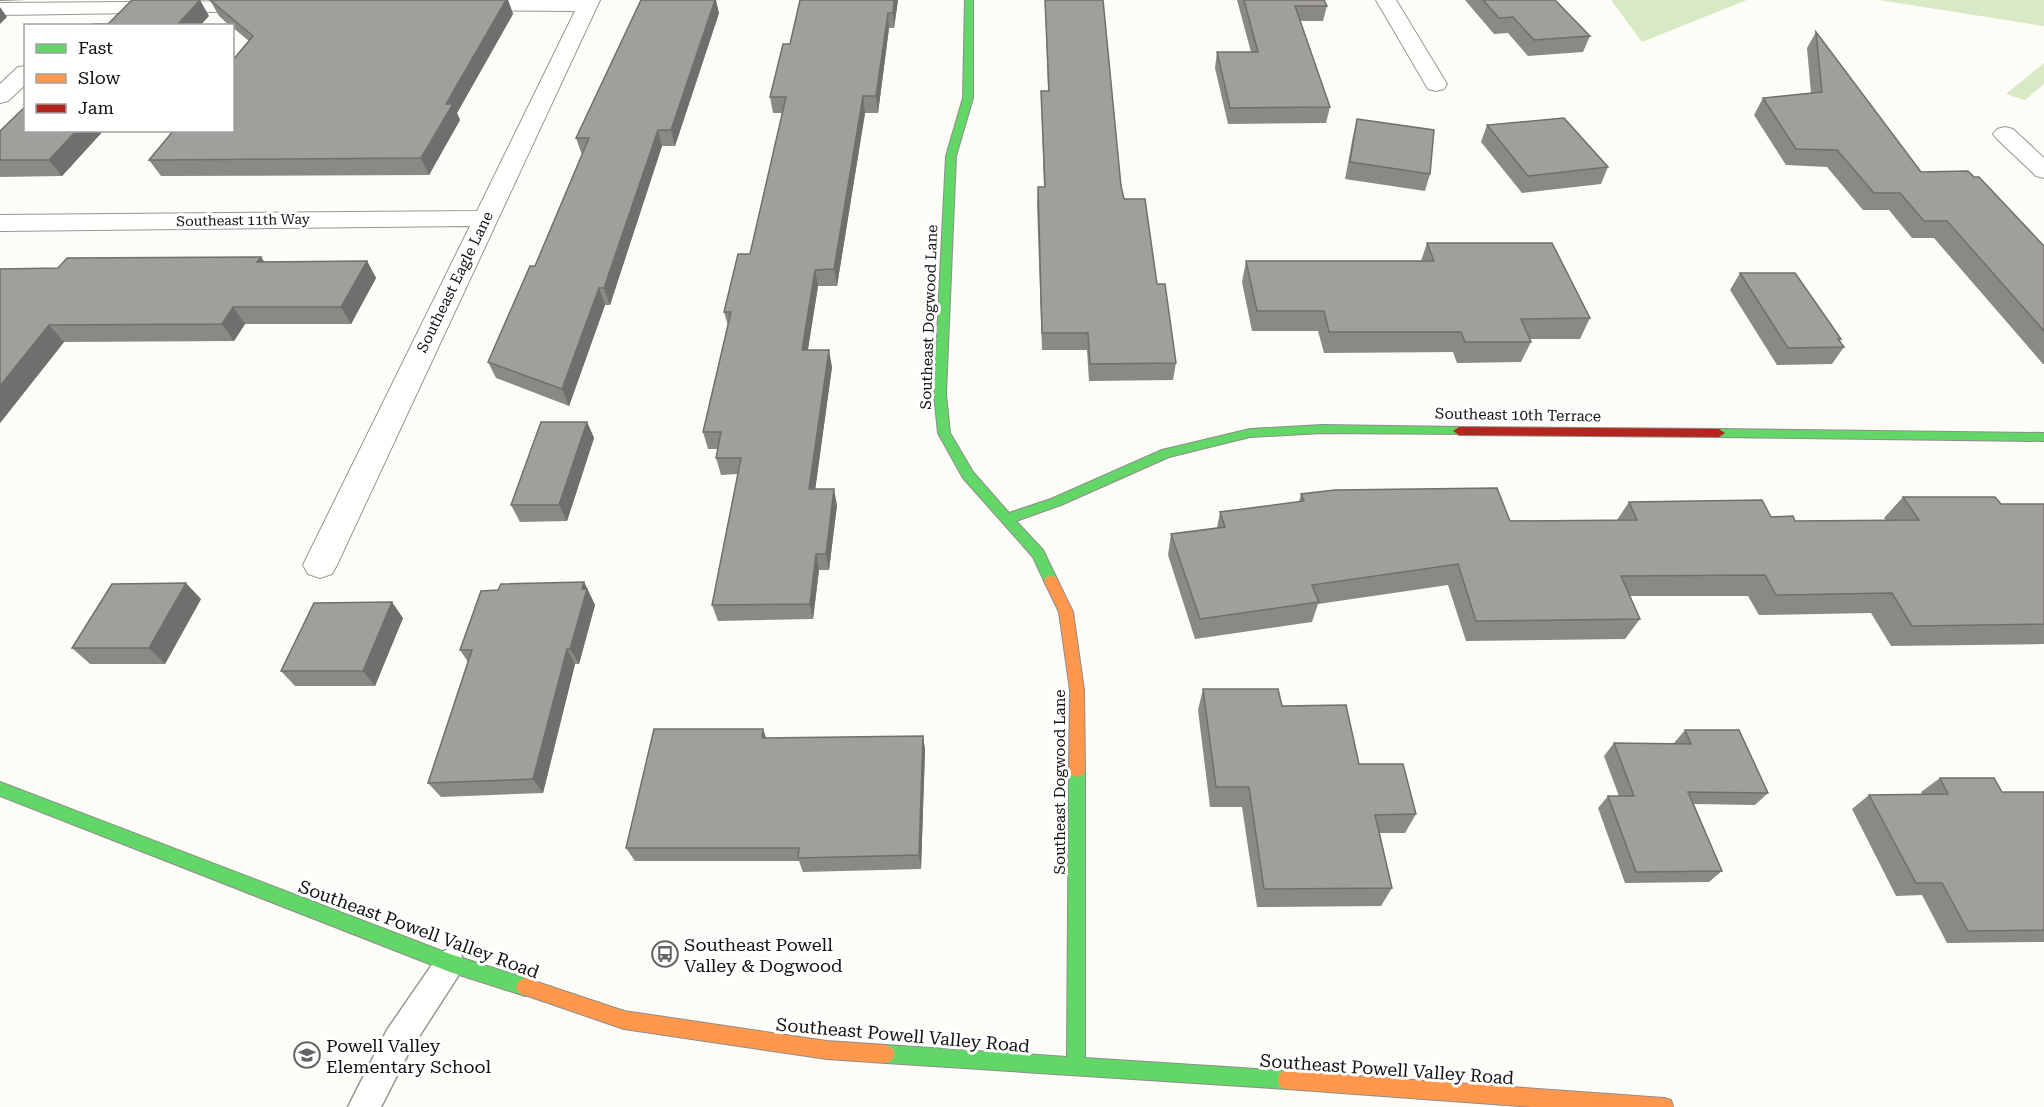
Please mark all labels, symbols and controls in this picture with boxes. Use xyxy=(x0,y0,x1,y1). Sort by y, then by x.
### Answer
legend xyxy=(24,24,234,132)
text: Fast xyxy=(78,37,113,58)
text: Slow xyxy=(78,67,120,88)
text: Jam xyxy=(78,97,114,118)
street label: Southeast Eagle Lane xyxy=(413,209,497,355)
street label: Southeast 11th Way xyxy=(176,211,311,229)
street label: Southeast Dogwood Lane xyxy=(917,224,941,410)
street label: Southeast 10th Terrace xyxy=(1435,405,1601,425)
street label: Southeast Dogwood Lane xyxy=(1051,689,1069,875)
street label: Southeast Powell Valley Road xyxy=(296,876,543,983)
place label: Southeast Powell Valley & Dogwood xyxy=(684,934,843,976)
bus stop icon: Southeast Powell Valley & Dogwood xyxy=(650,939,680,969)
street label: Southeast Powell Valley Road xyxy=(775,1013,1031,1057)
place label: Powell Valley Elementary School xyxy=(326,1035,491,1077)
school or university icon: Powell Valley Elementary School xyxy=(292,1040,322,1070)
street label: Southeast Powell Valley Road xyxy=(1259,1050,1515,1088)

